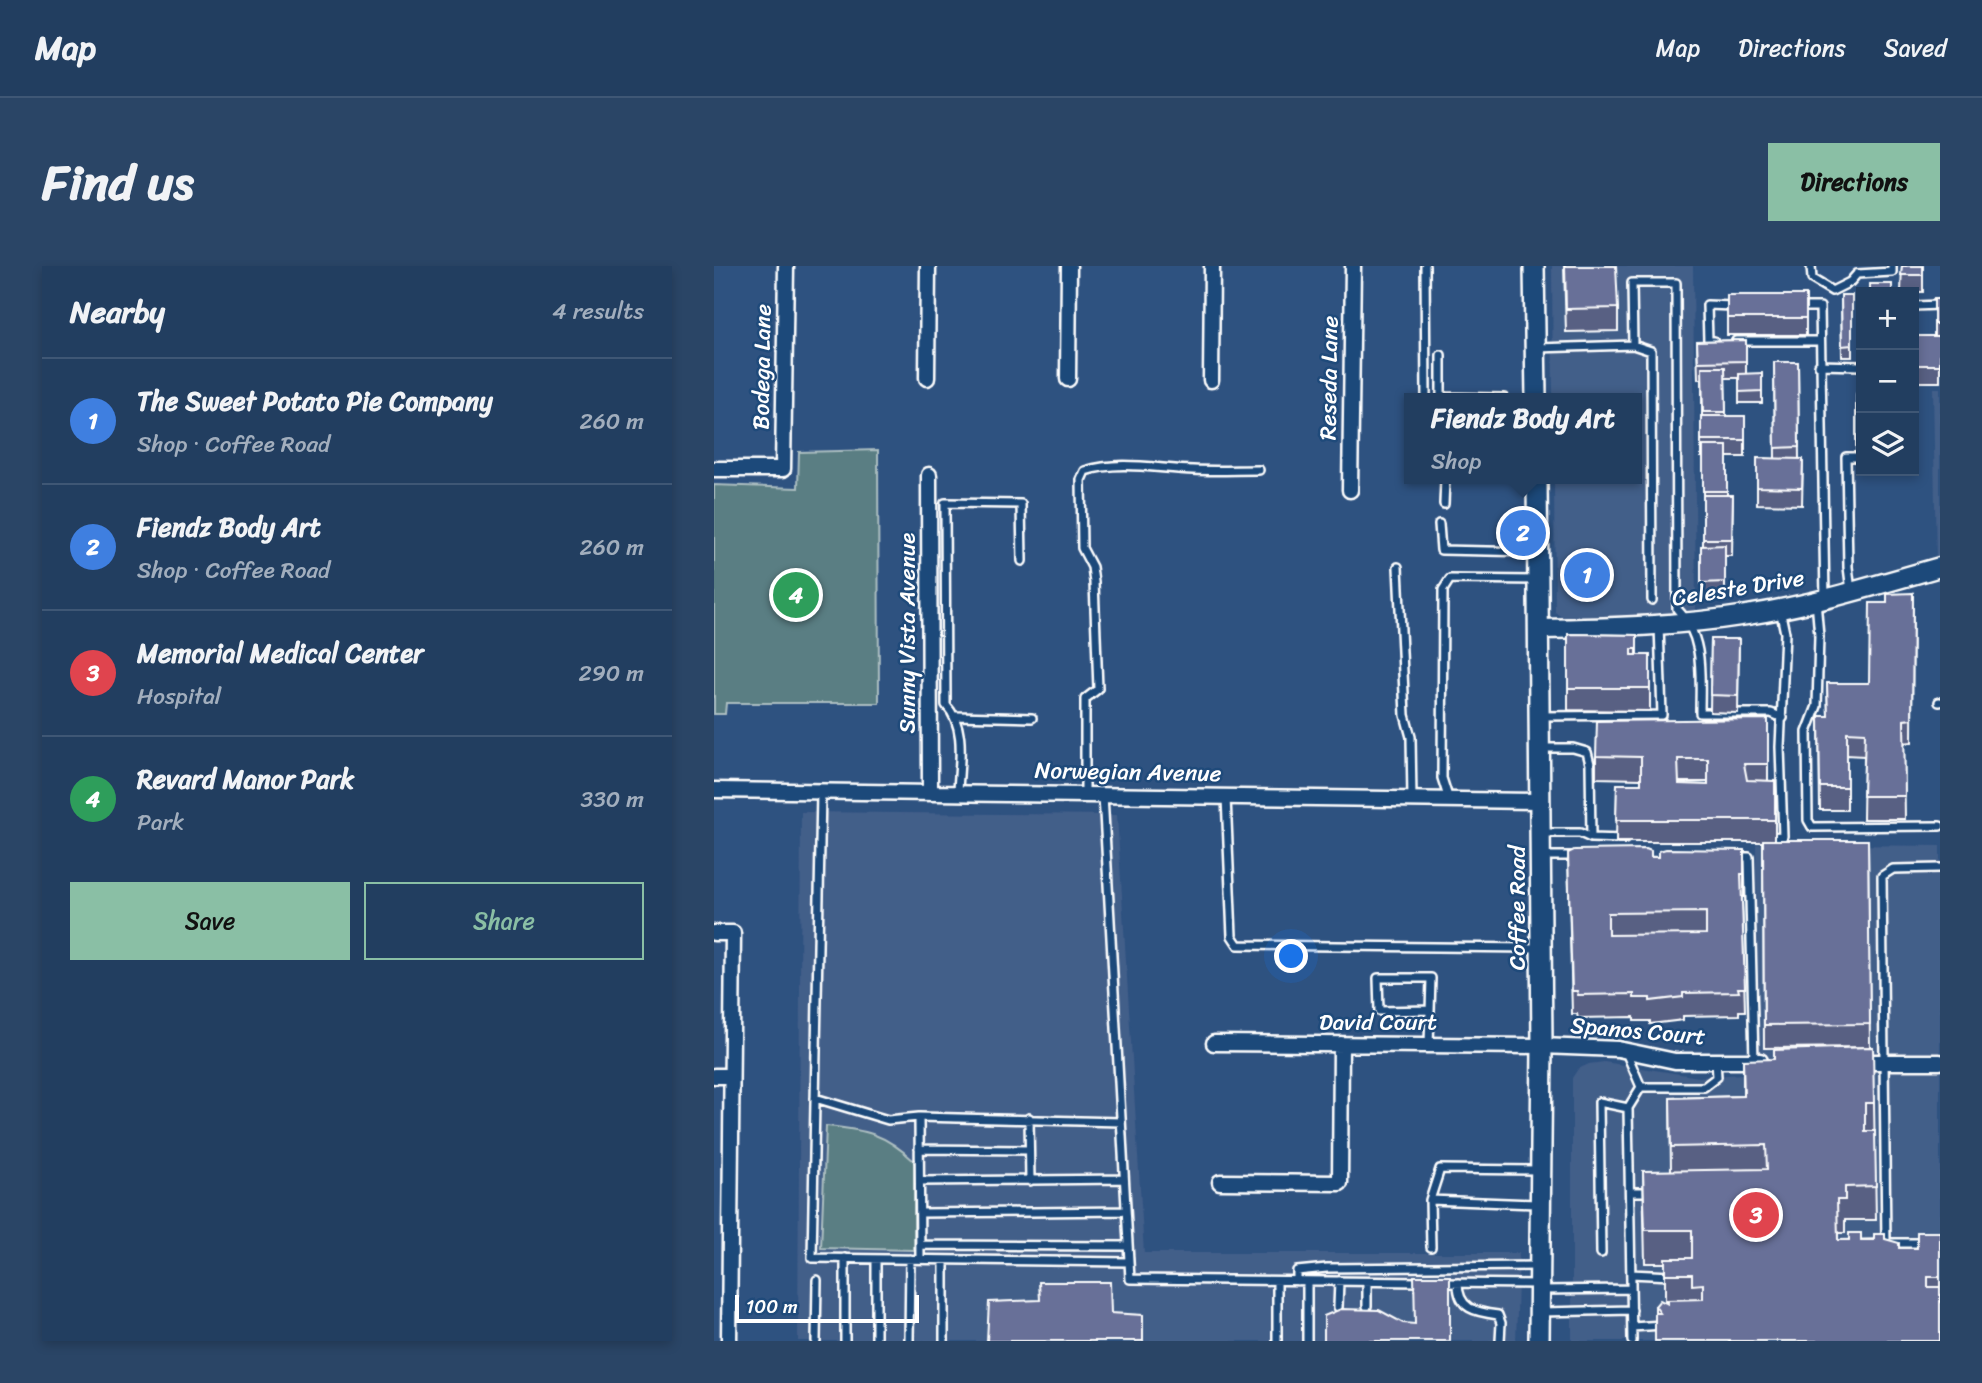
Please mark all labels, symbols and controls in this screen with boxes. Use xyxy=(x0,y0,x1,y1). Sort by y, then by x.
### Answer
text: Map xyxy=(35,19,96,77)
text: Map xyxy=(1656,27,1700,69)
text: Directions xyxy=(1738,27,1846,69)
text: Saved xyxy=(1884,27,1947,69)
text: Find us xyxy=(42,139,194,226)
button: Directions xyxy=(1768,143,1940,221)
text: Nearby xyxy=(70,285,165,339)
map controls xyxy=(1856,287,1919,476)
button: + xyxy=(1856,287,1919,350)
text: 4 results xyxy=(552,291,644,332)
street label: Bodega Lane xyxy=(740,304,784,430)
street label: Reseda Lane xyxy=(1307,315,1351,441)
button: − xyxy=(1856,350,1919,413)
text: The Sweet Potato Pie Company xyxy=(137,378,493,424)
popup xyxy=(1404,393,1642,484)
text: Fiendz Body Art xyxy=(1431,395,1615,441)
text: 1 xyxy=(88,401,98,442)
text: 260 m xyxy=(579,401,644,442)
button: layers xyxy=(1856,413,1919,476)
text: Shop · Coffee Road xyxy=(137,424,330,465)
text: Shop xyxy=(1431,441,1481,482)
text: Fiendz Body Art xyxy=(137,504,321,550)
pin: 2 xyxy=(1500,507,1546,559)
text: 2 xyxy=(86,527,100,568)
text: 260 m xyxy=(579,527,644,568)
street label: Sunny Vista Avenue xyxy=(887,533,928,733)
pin: 1 xyxy=(1564,549,1610,601)
text: Shop · Coffee Road xyxy=(137,550,330,591)
street label: Celeste Drive xyxy=(1669,557,1807,619)
pin: 4 xyxy=(773,569,819,621)
text: Memorial Medical Center xyxy=(137,630,424,676)
text: 3 xyxy=(87,653,99,694)
text: 290 m xyxy=(578,653,644,694)
text: Hospital xyxy=(137,676,221,717)
street label: Norwegian Avenue xyxy=(1034,750,1222,794)
text: Revard Manor Park xyxy=(137,756,354,802)
text: 4 xyxy=(86,779,100,820)
text: 330 m xyxy=(581,779,644,820)
text: Park xyxy=(137,802,184,843)
street label: Coffee Road xyxy=(1497,844,1538,970)
button: Save xyxy=(70,882,350,960)
button: Share xyxy=(364,882,644,960)
your location xyxy=(1274,939,1308,973)
street label: David Court xyxy=(1319,1002,1437,1043)
street label: Spanos Court xyxy=(1569,1005,1707,1057)
pin: 3 xyxy=(1733,1189,1779,1241)
text: 100 m xyxy=(746,1290,798,1323)
scale bar xyxy=(735,1292,919,1324)

